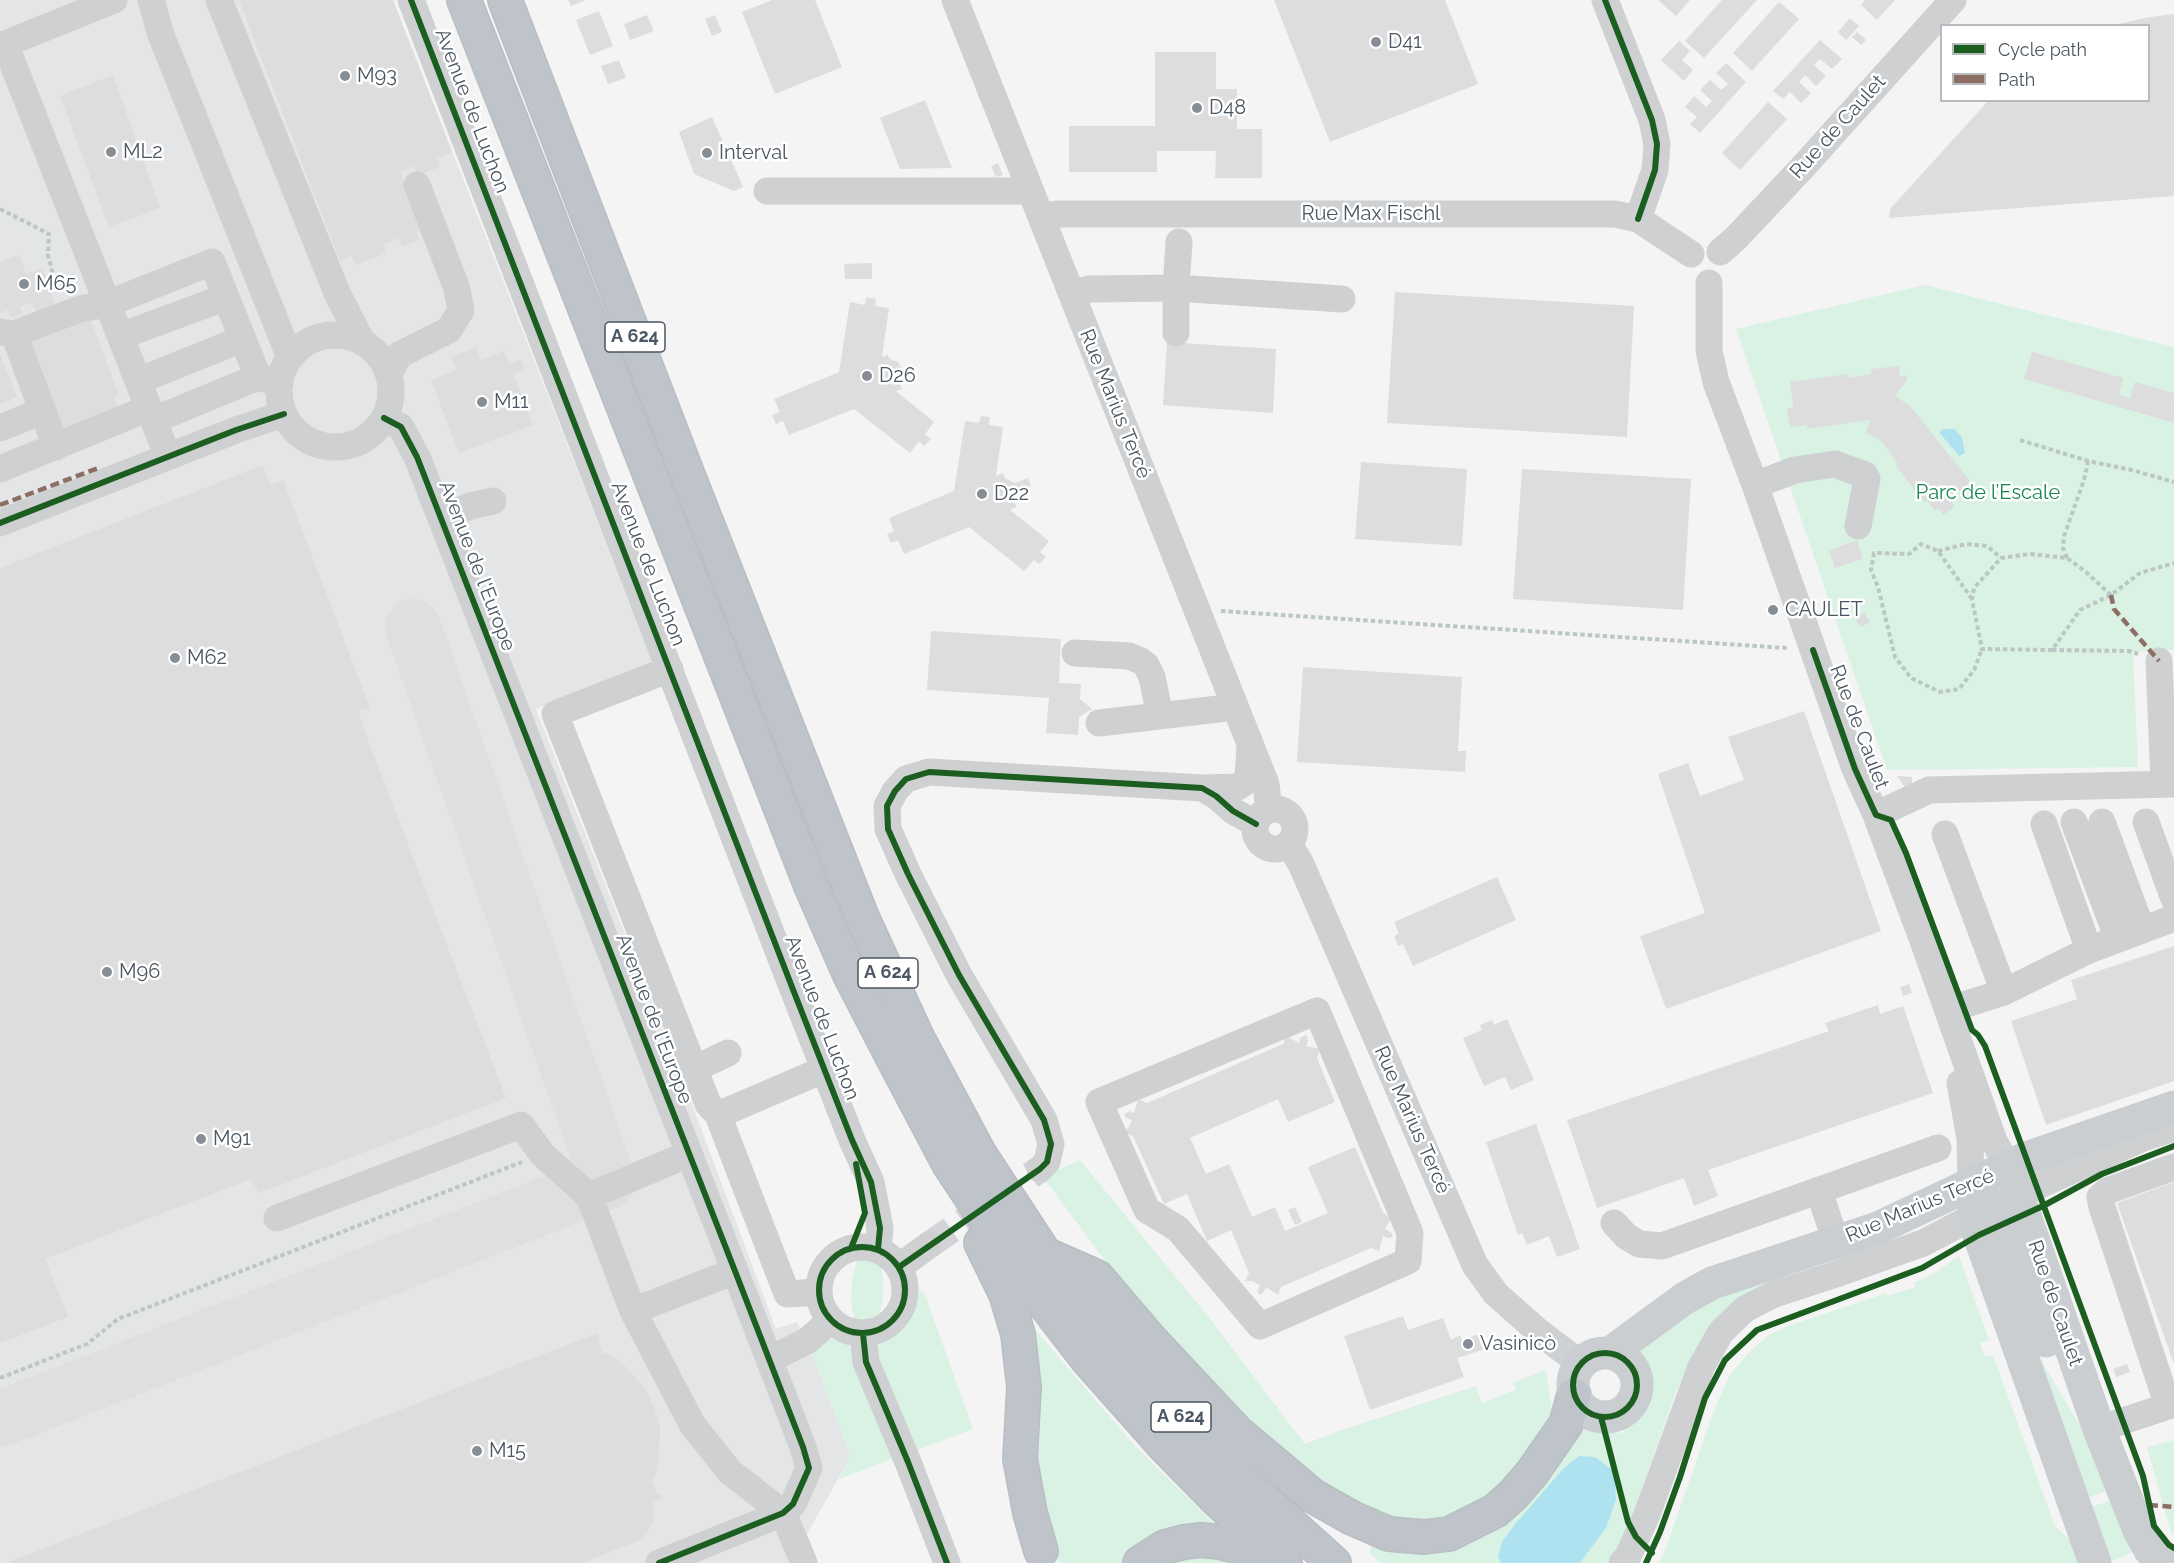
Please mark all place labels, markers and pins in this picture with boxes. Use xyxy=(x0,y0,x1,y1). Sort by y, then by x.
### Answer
place label: D41 xyxy=(1388,30,1422,54)
marker: D41 xyxy=(1369,35,1383,49)
place label: M93 xyxy=(357,64,397,88)
marker: M93 xyxy=(338,69,352,83)
place label: D48 xyxy=(1209,96,1246,120)
marker: D48 xyxy=(1190,101,1204,115)
place label: ML2 xyxy=(123,140,163,164)
place label: Interval xyxy=(719,141,788,165)
marker: ML2 xyxy=(104,145,118,159)
marker: Interval xyxy=(700,146,714,160)
place label: M65 xyxy=(36,272,76,296)
marker: M65 xyxy=(17,277,31,291)
place label: D26 xyxy=(879,364,916,388)
marker: D26 xyxy=(860,369,874,383)
place label: M11 xyxy=(494,390,529,414)
marker: M11 xyxy=(475,395,489,409)
place label: D22 xyxy=(994,482,1029,506)
marker: D22 xyxy=(975,487,989,501)
place label: CAULET xyxy=(1785,598,1863,622)
marker: CAULET xyxy=(1766,603,1780,617)
place label: M62 xyxy=(187,646,227,670)
marker: M62 xyxy=(168,651,182,665)
place label: M96 xyxy=(119,960,160,984)
marker: M96 xyxy=(100,965,114,979)
place label: M91 xyxy=(213,1127,251,1151)
marker: M91 xyxy=(194,1132,208,1146)
place label: Vasinicò xyxy=(1480,1332,1556,1356)
marker: Vasinicò xyxy=(1461,1337,1475,1351)
place label: M15 xyxy=(489,1439,526,1463)
marker: M15 xyxy=(470,1444,484,1458)

